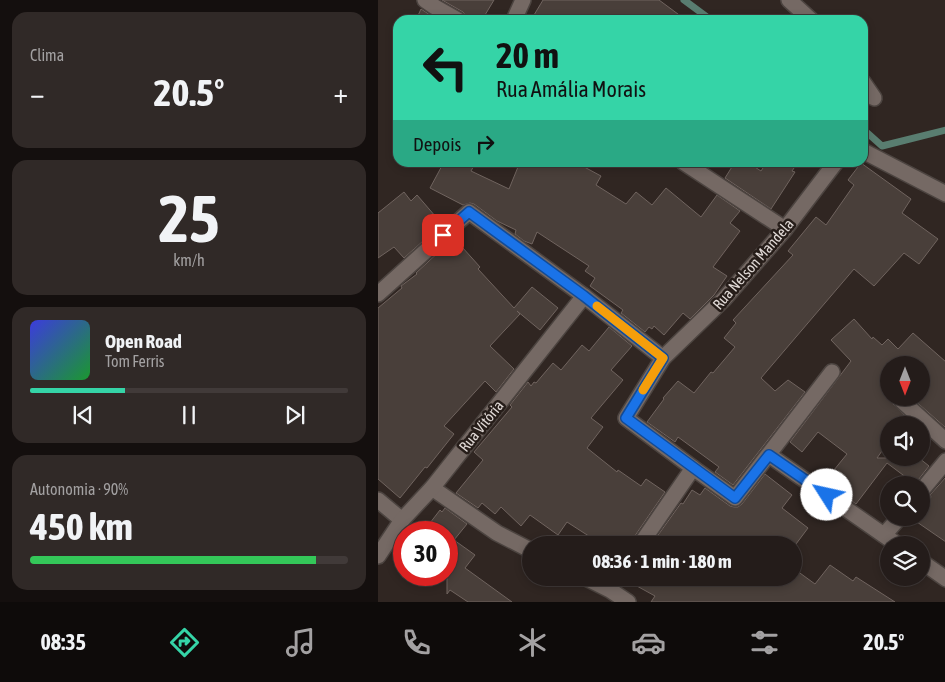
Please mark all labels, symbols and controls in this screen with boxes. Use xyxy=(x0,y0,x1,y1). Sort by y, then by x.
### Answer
icon: left xyxy=(413,35,478,100)
text: 20 m xyxy=(496,35,559,75)
text: Clima xyxy=(30,46,64,64)
text: 20.5° xyxy=(154,71,224,114)
text: Rua Amália Morais xyxy=(496,76,646,102)
text: − xyxy=(30,77,45,109)
text: + xyxy=(333,77,348,109)
icon: right xyxy=(471,130,499,158)
text: Depois xyxy=(413,133,461,155)
text: 25 xyxy=(158,181,220,256)
pin xyxy=(422,214,464,256)
street label: Rua Nelson Mandela xyxy=(709,215,797,313)
icon: arrive xyxy=(429,221,457,249)
text: km/h xyxy=(173,251,205,269)
text: Open Road xyxy=(105,330,182,352)
text: Tom Ferris xyxy=(105,352,164,370)
north arrow xyxy=(880,356,930,406)
map controls xyxy=(880,356,930,586)
street label: Rua Vitória xyxy=(455,397,507,455)
icon: previous xyxy=(69,401,97,429)
icon: pause xyxy=(175,401,203,429)
icon: next xyxy=(281,401,309,429)
button: sound xyxy=(880,416,930,466)
position arrow xyxy=(800,468,852,520)
button: search xyxy=(880,476,930,526)
text: Autonomia · 90% xyxy=(30,480,128,498)
text: 450 km xyxy=(30,505,133,548)
speed limit sign: 30 xyxy=(393,521,458,586)
button: layers xyxy=(880,536,930,586)
text: 08:36 · 1 min · 180 m xyxy=(592,550,732,572)
icon: directions xyxy=(167,625,202,660)
icon: music xyxy=(283,625,318,660)
icon: phone xyxy=(399,625,434,660)
icon: climate xyxy=(515,625,550,660)
icon: car xyxy=(631,625,666,660)
icon: filters xyxy=(747,625,782,660)
text: 08:35 xyxy=(41,629,86,655)
text: 20.5° xyxy=(863,629,904,655)

